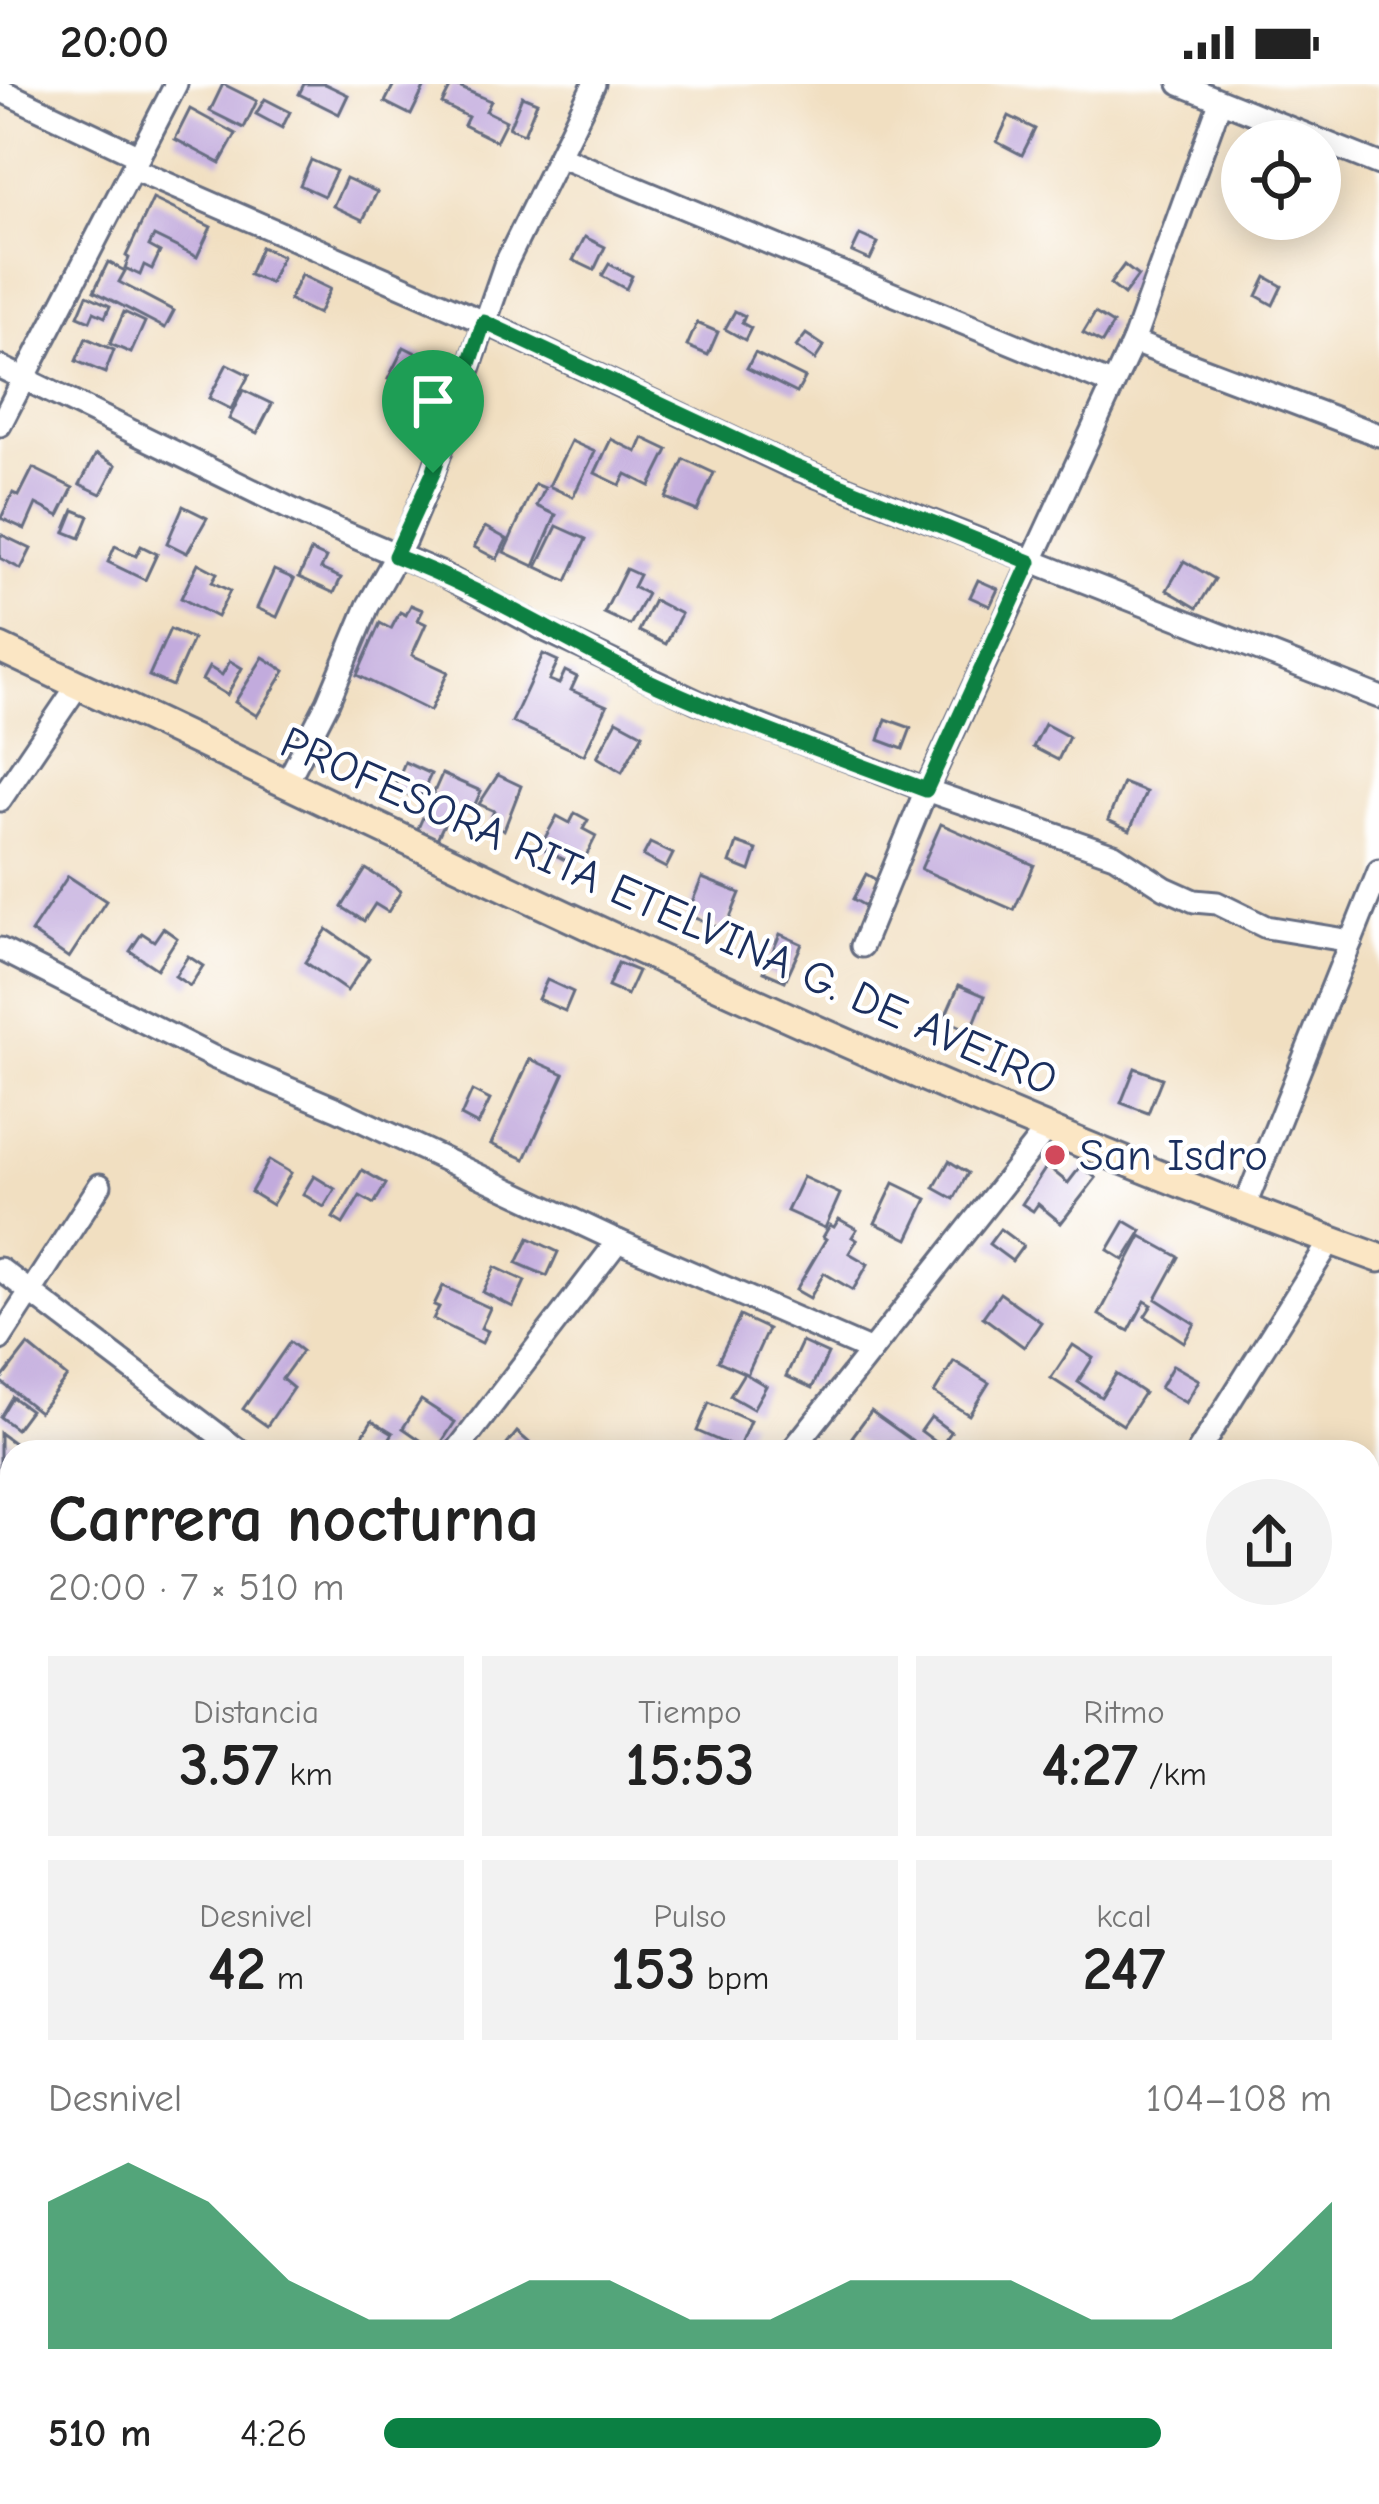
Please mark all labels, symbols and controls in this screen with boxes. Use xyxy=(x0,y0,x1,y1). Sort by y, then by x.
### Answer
text: 20:00 xyxy=(60,16,169,68)
map controls xyxy=(1221,120,1341,240)
button: locate xyxy=(1221,120,1341,240)
pin xyxy=(382,350,484,473)
icon: arrive xyxy=(400,368,466,434)
street label: PROFESORA RITA ETELVINA G. DE AVEIRO xyxy=(273,716,1065,1106)
place label: San Isdro xyxy=(1079,1129,1268,1181)
marker: San Isdro xyxy=(1042,1142,1068,1168)
button: share xyxy=(1206,1479,1332,1605)
text: Carrera nocturna xyxy=(48,1482,539,1558)
text: 20:00 · 7 × 510 m xyxy=(48,1565,344,1610)
text: Distancia xyxy=(193,1693,319,1731)
text: Tiempo xyxy=(638,1693,742,1731)
text: Ritmo xyxy=(1083,1693,1165,1731)
text: 3.57 xyxy=(179,1731,279,1800)
text: 15:53 xyxy=(625,1731,755,1800)
text: 4:27 xyxy=(1041,1731,1138,1800)
text: km xyxy=(279,1755,333,1793)
text: /km xyxy=(1138,1755,1207,1793)
text: Desnivel xyxy=(199,1897,313,1935)
text: Pulso xyxy=(653,1897,727,1935)
text: kcal xyxy=(1096,1897,1152,1935)
text: 42 xyxy=(208,1935,266,2004)
text: 153 xyxy=(611,1935,696,2004)
text: 247 xyxy=(1082,1935,1166,2004)
text: m xyxy=(266,1959,304,1997)
text: bpm xyxy=(696,1959,769,1997)
text: Desnivel xyxy=(48,2076,182,2121)
text: 104–108 m xyxy=(1146,2076,1332,2121)
text: 510 m xyxy=(48,2411,151,2456)
text: 4:26 xyxy=(240,2411,307,2456)

